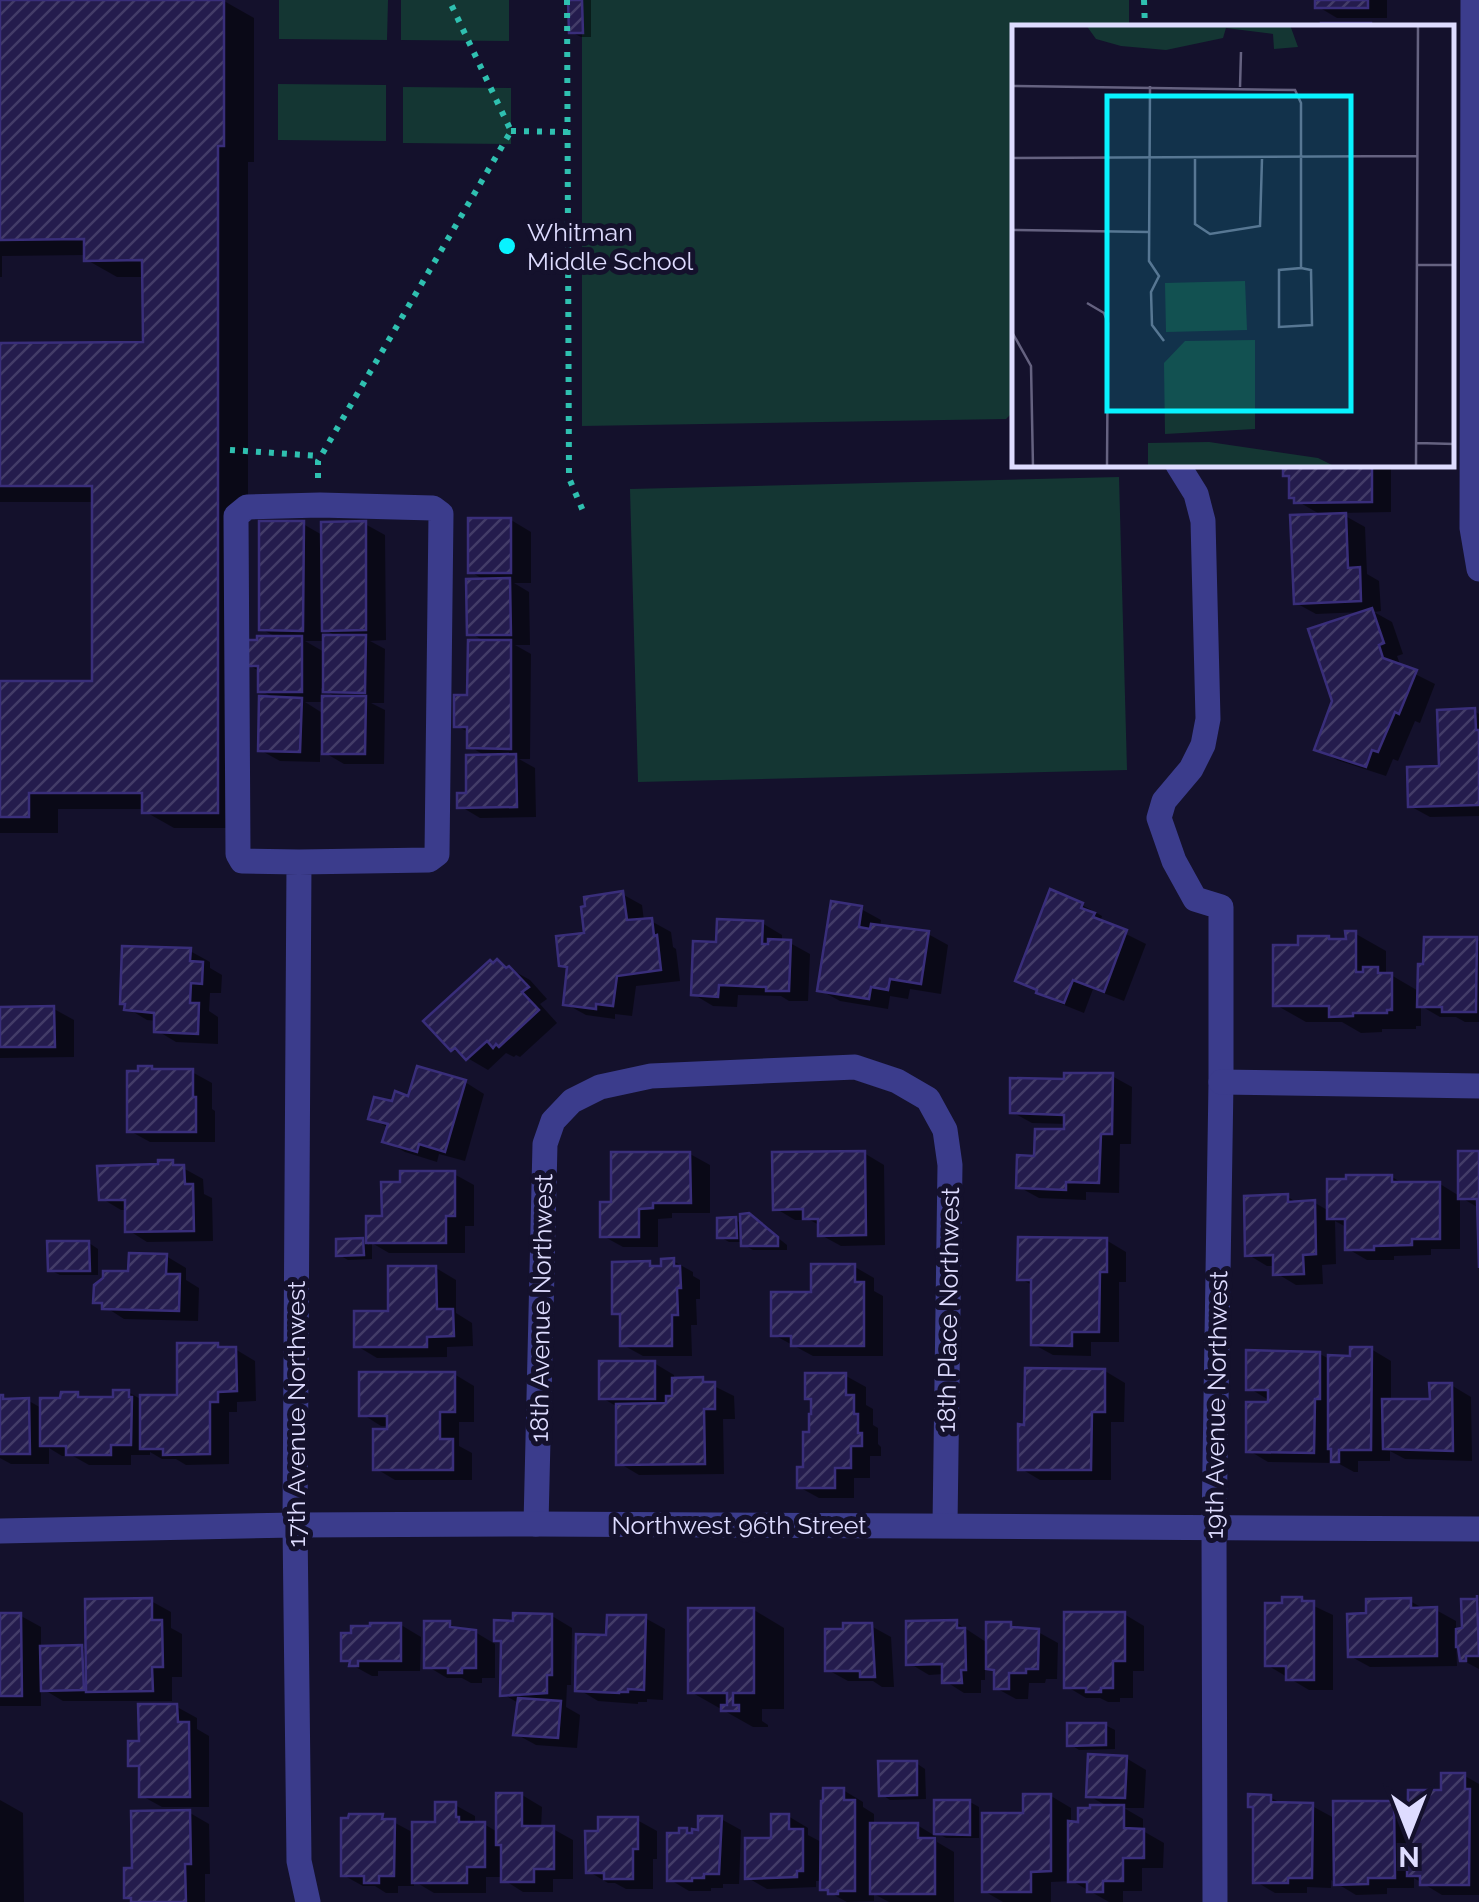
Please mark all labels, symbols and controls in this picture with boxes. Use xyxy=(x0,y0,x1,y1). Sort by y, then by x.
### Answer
inset map xyxy=(1012,25,1454,468)
place label: Whitman Middle School xyxy=(527,217,694,276)
marker: Whitman Middle School xyxy=(496,235,518,257)
street label: 18th Avenue Northwest xyxy=(524,1173,558,1443)
street label: 18th Place Northwest xyxy=(931,1186,965,1433)
street label: 19th Avenue Northwest xyxy=(1199,1270,1233,1539)
street label: 17th Avenue Northwest xyxy=(281,1280,311,1547)
street label: Northwest 96th Street xyxy=(611,1510,867,1540)
north arrow xyxy=(1359,1782,1459,1882)
text: N xyxy=(1398,1840,1420,1873)

